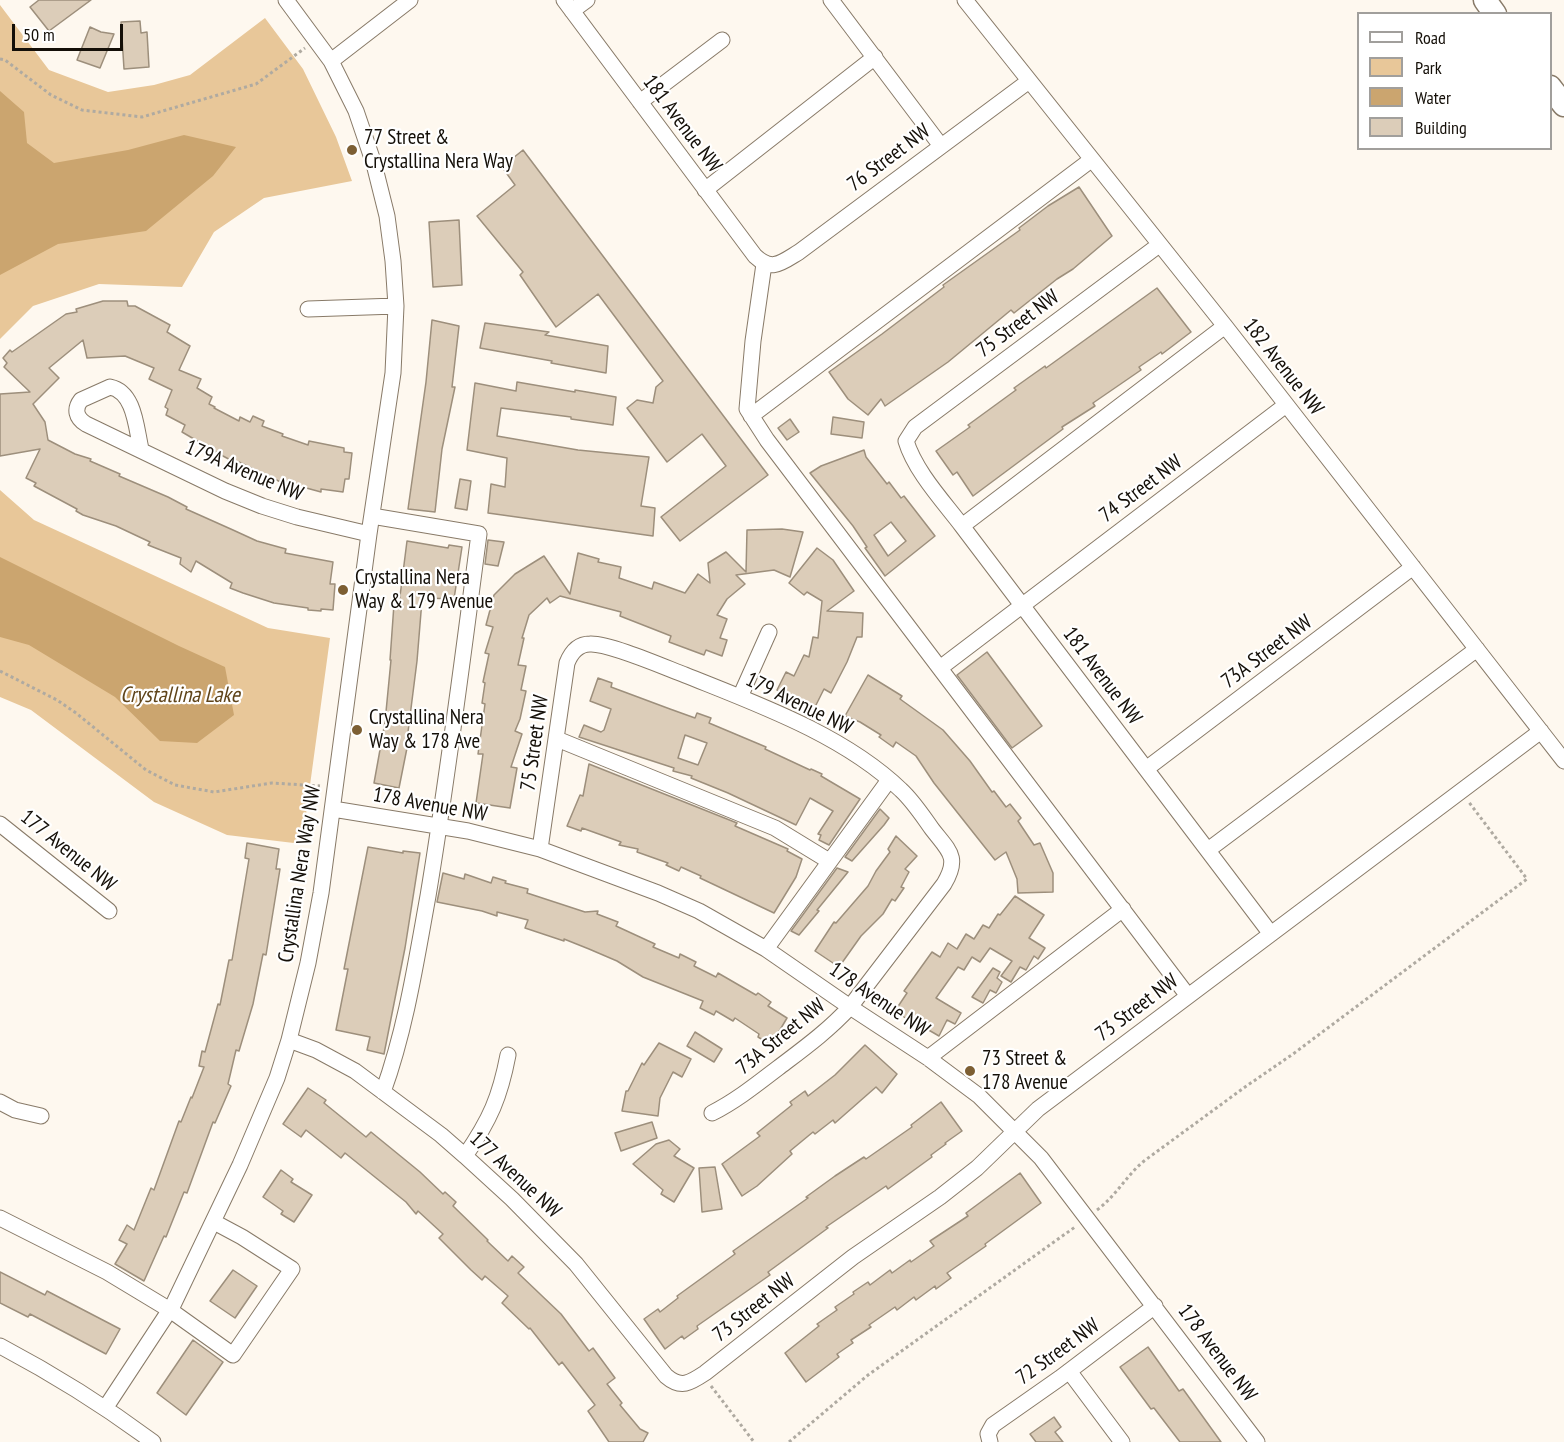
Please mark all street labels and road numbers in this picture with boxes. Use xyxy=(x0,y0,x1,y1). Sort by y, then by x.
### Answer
street label: 181 Avenue NW xyxy=(637,70,727,178)
street label: 76 Street NW xyxy=(843,119,935,197)
street label: 75 Street NW xyxy=(972,285,1064,363)
street label: 182 Avenue NW xyxy=(1237,314,1329,420)
street label: 179A Avenue NW xyxy=(181,435,307,507)
street label: 74 Street NW xyxy=(1095,450,1187,528)
street label: 73A Street NW xyxy=(1217,610,1317,694)
street label: 181 Avenue NW xyxy=(1057,622,1147,730)
street label: 179 Avenue NW xyxy=(741,667,857,741)
street label: 75 Street NW xyxy=(516,693,554,793)
street label: 178 Avenue NW xyxy=(371,783,489,827)
street label: Crystallina Nera Way NW xyxy=(274,784,326,964)
street label: 177 Avenue NW xyxy=(15,805,121,897)
street label: 178 Avenue NW xyxy=(824,957,934,1043)
street label: 73 Street NW xyxy=(1091,969,1183,1047)
street label: 73A Street NW xyxy=(732,994,830,1080)
street label: 177 Avenue NW xyxy=(464,1126,566,1224)
street label: 73 Street NW xyxy=(708,1268,800,1348)
street label: 178 Avenue NW xyxy=(1172,1299,1262,1407)
street label: 72 Street NW xyxy=(1011,1313,1105,1391)

